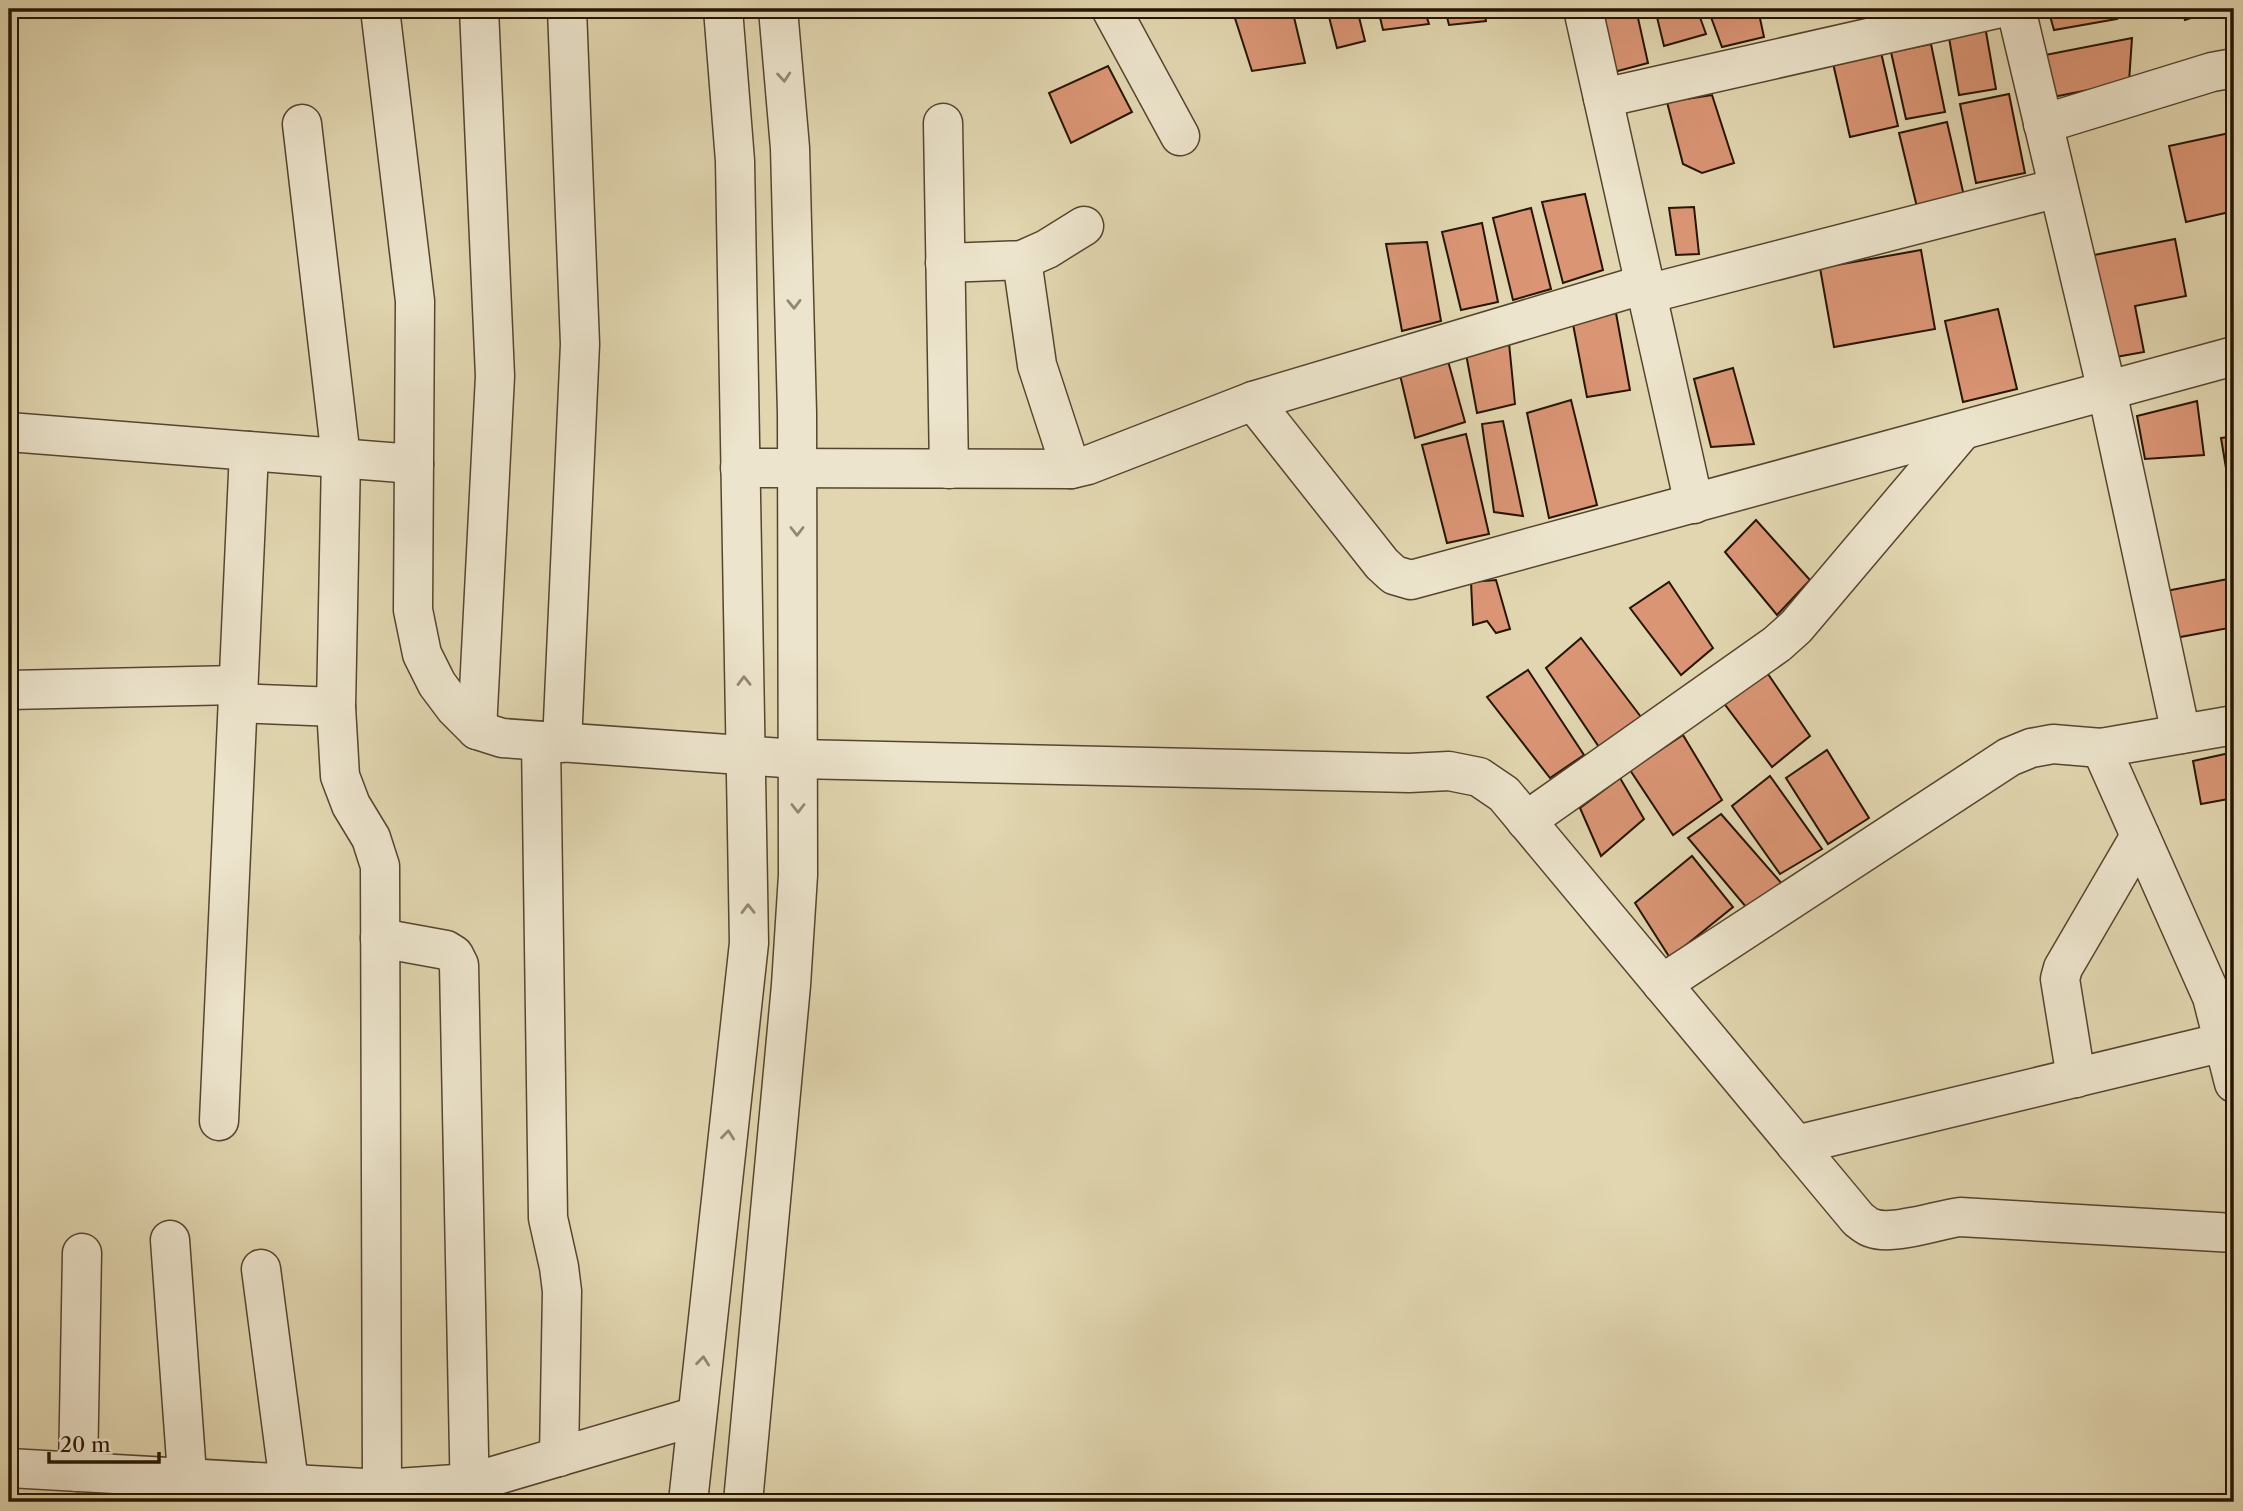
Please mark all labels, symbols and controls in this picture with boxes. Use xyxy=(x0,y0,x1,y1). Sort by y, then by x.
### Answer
one-way arrow xyxy=(776,72,791,83)
one-way arrow xyxy=(786,299,801,310)
one-way arrow xyxy=(789,527,805,537)
one-way arrow xyxy=(736,676,752,686)
one-way arrow xyxy=(790,803,806,814)
one-way arrow xyxy=(740,903,756,914)
one-way arrow xyxy=(720,1129,735,1140)
one-way arrow xyxy=(696,1356,711,1367)
scale bar xyxy=(49,1420,159,1464)
text: 20 m xyxy=(60,1432,111,1457)

